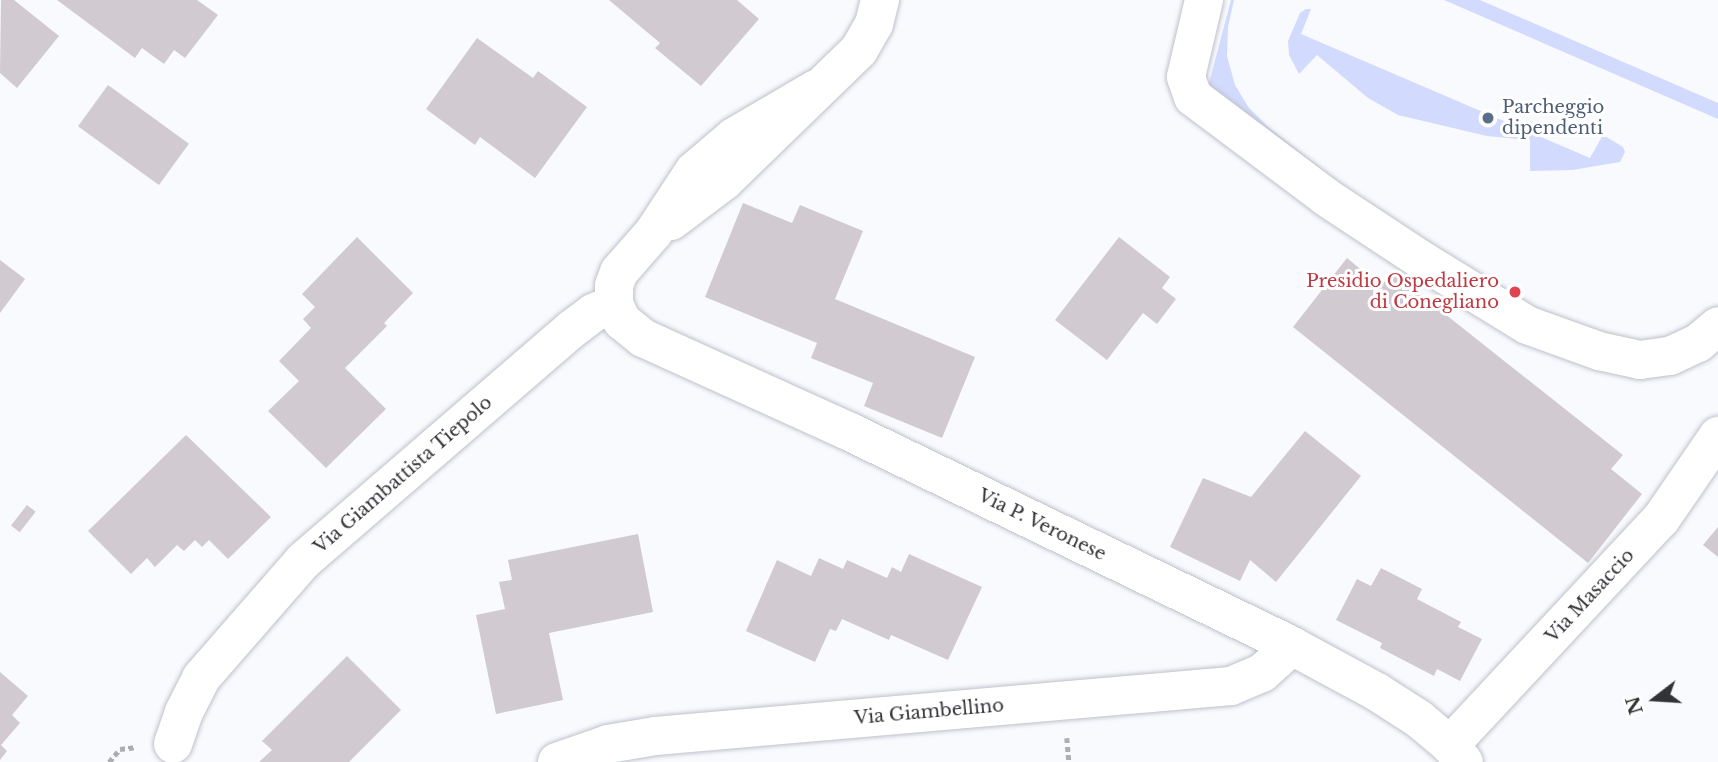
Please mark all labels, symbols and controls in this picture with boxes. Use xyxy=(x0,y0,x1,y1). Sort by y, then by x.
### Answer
place label: Parcheggio dipendenti xyxy=(1502,97,1604,140)
marker: Parcheggio dipendenti xyxy=(1480,110,1496,126)
place label: Presidio Ospedaliero di Conegliano xyxy=(1306,271,1499,314)
marker: Presidio Ospedaliero di Conegliano xyxy=(1505,282,1525,302)
street label: Via Giambattista Tiepolo xyxy=(309,391,497,559)
street label: Via P. Veronese xyxy=(974,485,1110,565)
street label: Via Masaccio xyxy=(1541,545,1639,647)
north arrow xyxy=(1620,664,1690,734)
text: N xyxy=(1621,693,1648,717)
street label: Via Giambellino xyxy=(853,695,1005,729)

